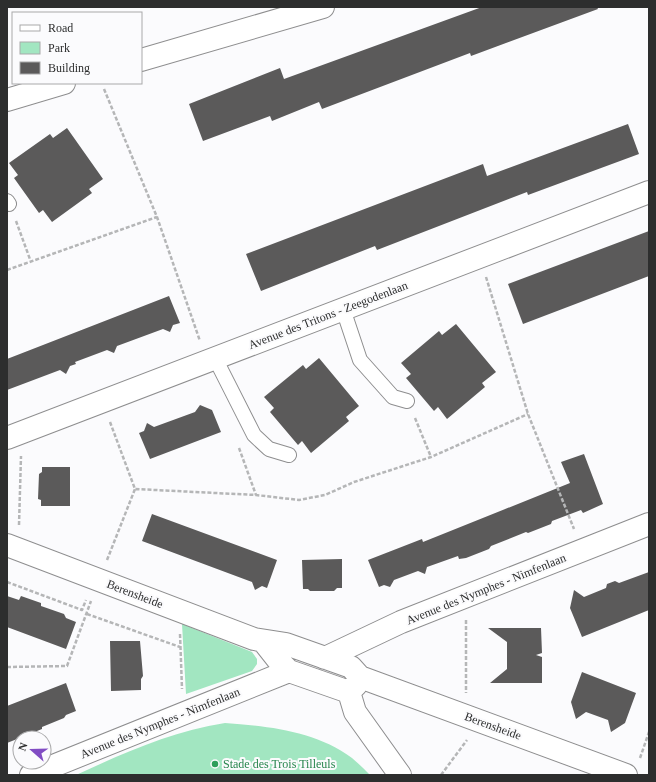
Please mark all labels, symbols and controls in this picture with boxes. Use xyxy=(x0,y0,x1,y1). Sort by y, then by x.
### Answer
legend xyxy=(12,12,142,84)
text: Road xyxy=(48,21,73,35)
text: Park xyxy=(48,41,70,55)
text: Building xyxy=(48,61,90,75)
street label: Avenue des Tritons - Zeegodenlaan xyxy=(246,278,410,352)
street label: Avenue des Nymphes - Nimfenlaan xyxy=(404,550,568,628)
street label: Berensheide xyxy=(105,577,165,611)
street label: Avenue des Nymphes - Nimfenlaan xyxy=(78,684,242,762)
street label: Berensheide xyxy=(463,709,523,743)
north arrow xyxy=(12,730,52,770)
text: N xyxy=(16,741,30,752)
place label: Stade des Trois Tilleuls xyxy=(223,757,336,771)
marker: Stade des Trois Tilleuls xyxy=(210,759,220,769)

